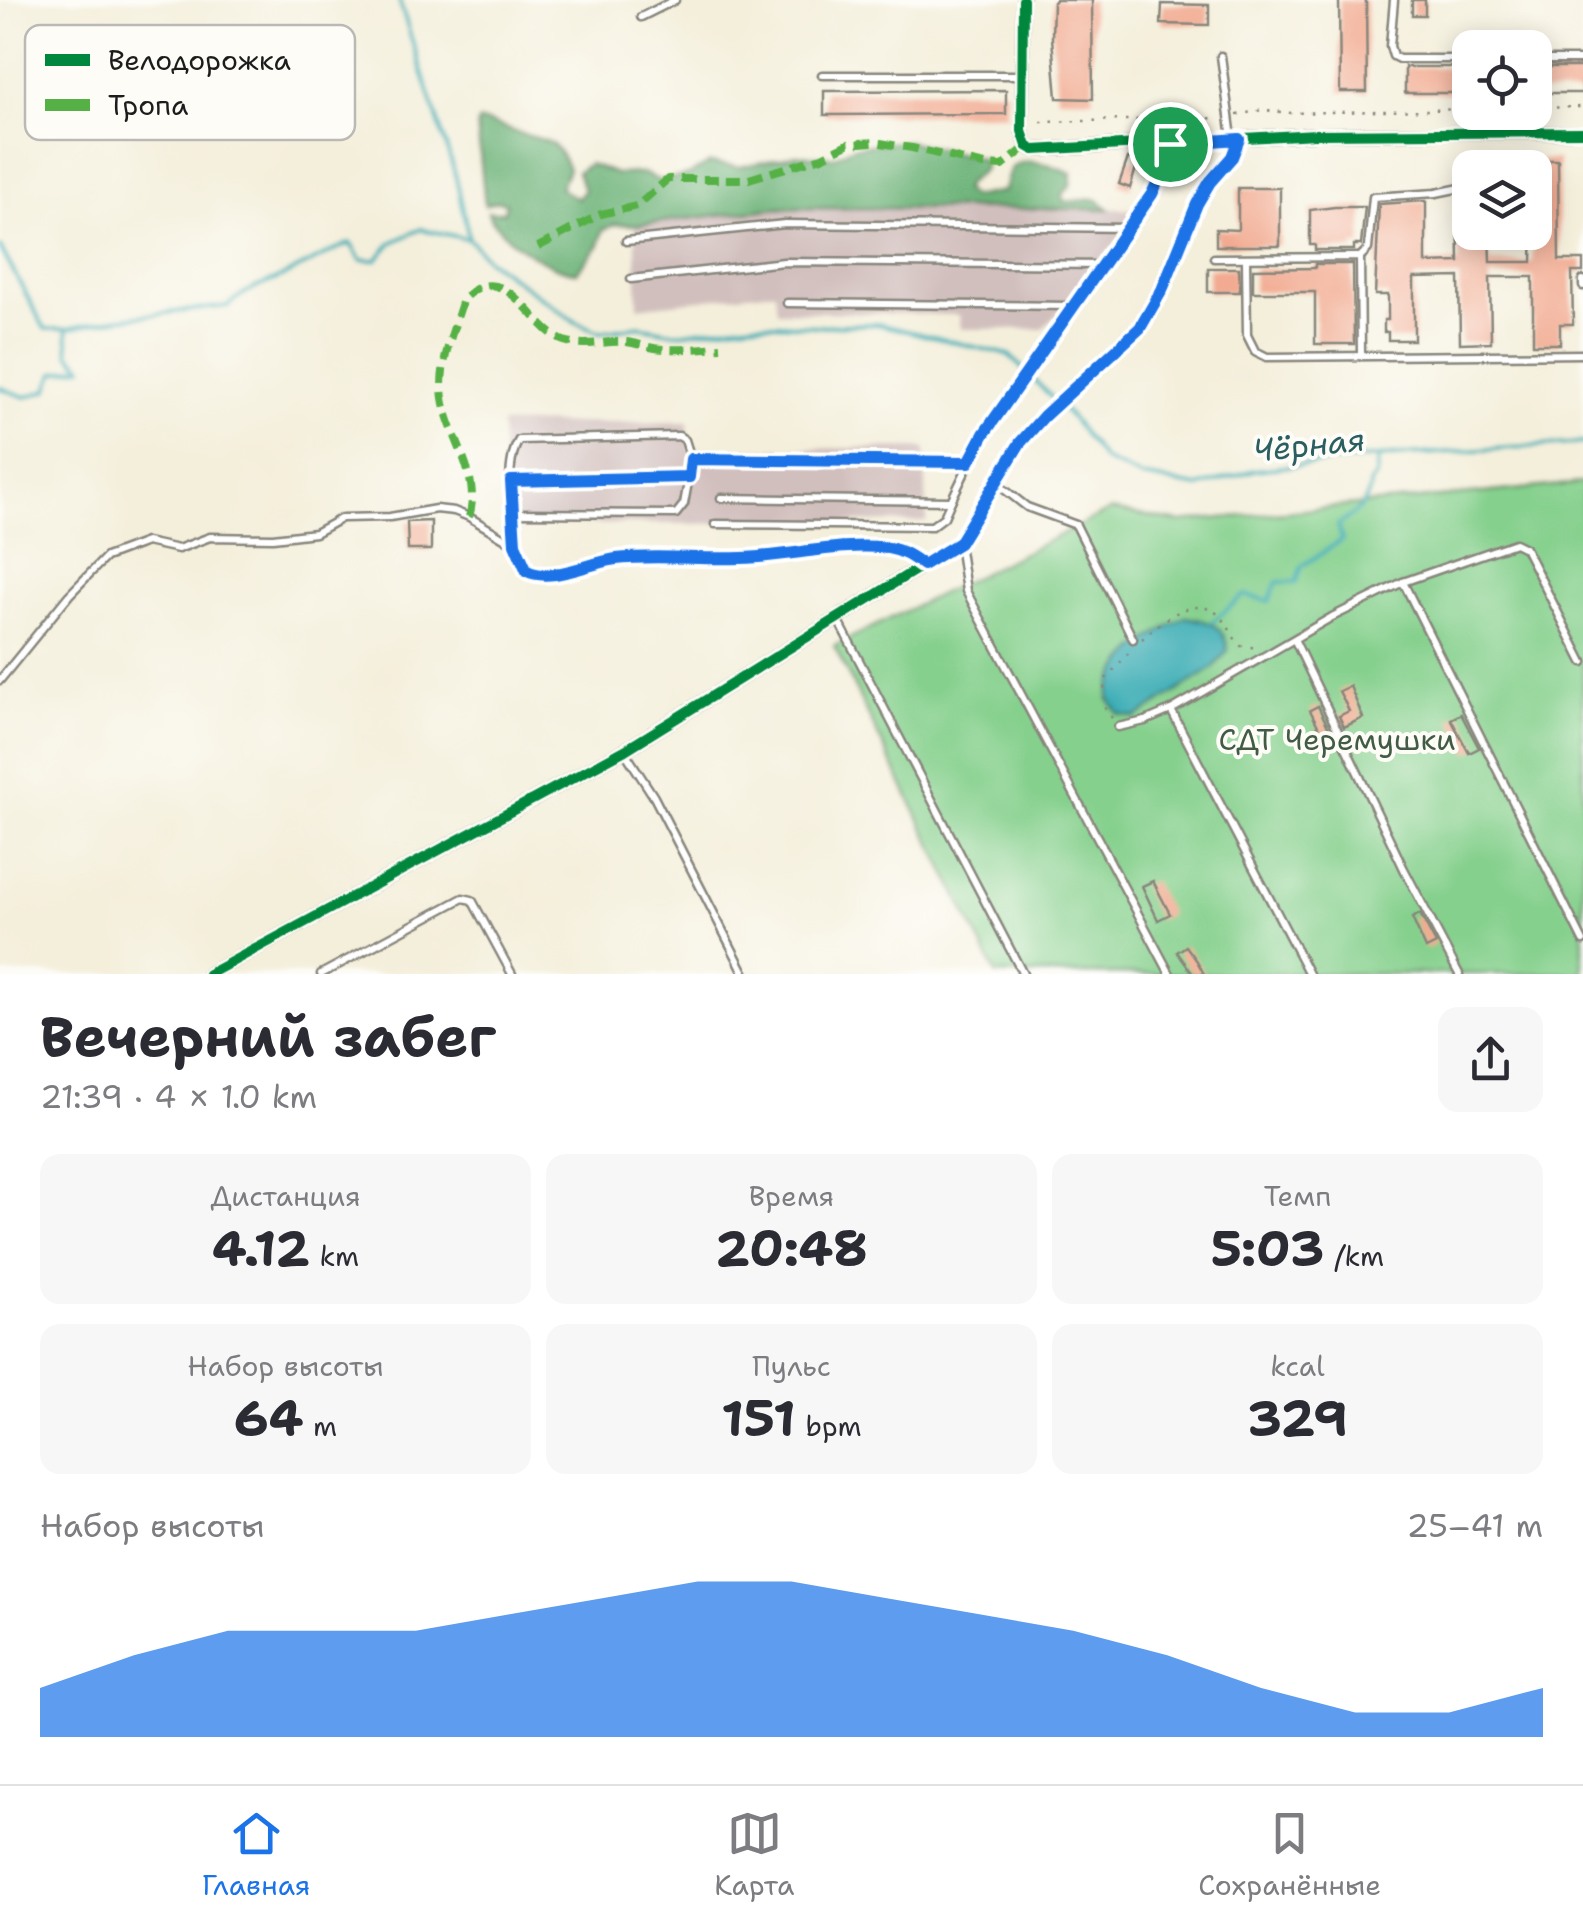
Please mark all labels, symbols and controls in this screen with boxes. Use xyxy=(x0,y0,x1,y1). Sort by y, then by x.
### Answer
legend xyxy=(25,25,355,140)
map controls xyxy=(1452,30,1552,250)
button: locate xyxy=(1452,30,1552,130)
text: Велодорожка xyxy=(108,41,291,79)
text: Тропа xyxy=(108,86,188,124)
pin xyxy=(1128,102,1213,187)
icon: arrive xyxy=(1143,117,1198,172)
button: layers xyxy=(1452,150,1552,250)
water label: Чёрная xyxy=(1251,417,1367,472)
park label: СДТ Черемушки xyxy=(1218,719,1456,760)
text: Вечерний забег xyxy=(40,1000,496,1074)
button: share xyxy=(1438,1007,1543,1112)
text: 21:39 · 4 × 1.0 km xyxy=(40,1075,317,1118)
text: Дистанция xyxy=(210,1177,361,1215)
text: Время xyxy=(749,1177,834,1215)
text: Темп xyxy=(1264,1177,1331,1215)
text: 4.12 xyxy=(212,1215,310,1282)
text: 20:48 xyxy=(715,1215,868,1282)
text: 5:03 xyxy=(1211,1215,1325,1282)
text: km xyxy=(310,1237,359,1275)
text: /km xyxy=(1325,1237,1384,1275)
text: Набор высоты xyxy=(187,1347,384,1385)
text: Пульс xyxy=(752,1347,831,1385)
text: kcal xyxy=(1270,1347,1325,1385)
text: 64 xyxy=(234,1385,304,1452)
text: 151 xyxy=(721,1385,796,1452)
text: 329 xyxy=(1247,1385,1348,1452)
text: m xyxy=(304,1407,337,1445)
text: bpm xyxy=(796,1407,862,1445)
text: Набор высоты xyxy=(40,1504,265,1547)
text: 25–41 m xyxy=(1407,1504,1543,1547)
tab: Главная xyxy=(202,1806,310,1904)
tab: Карта xyxy=(714,1806,794,1904)
tab: Сохранённые xyxy=(1198,1806,1381,1904)

